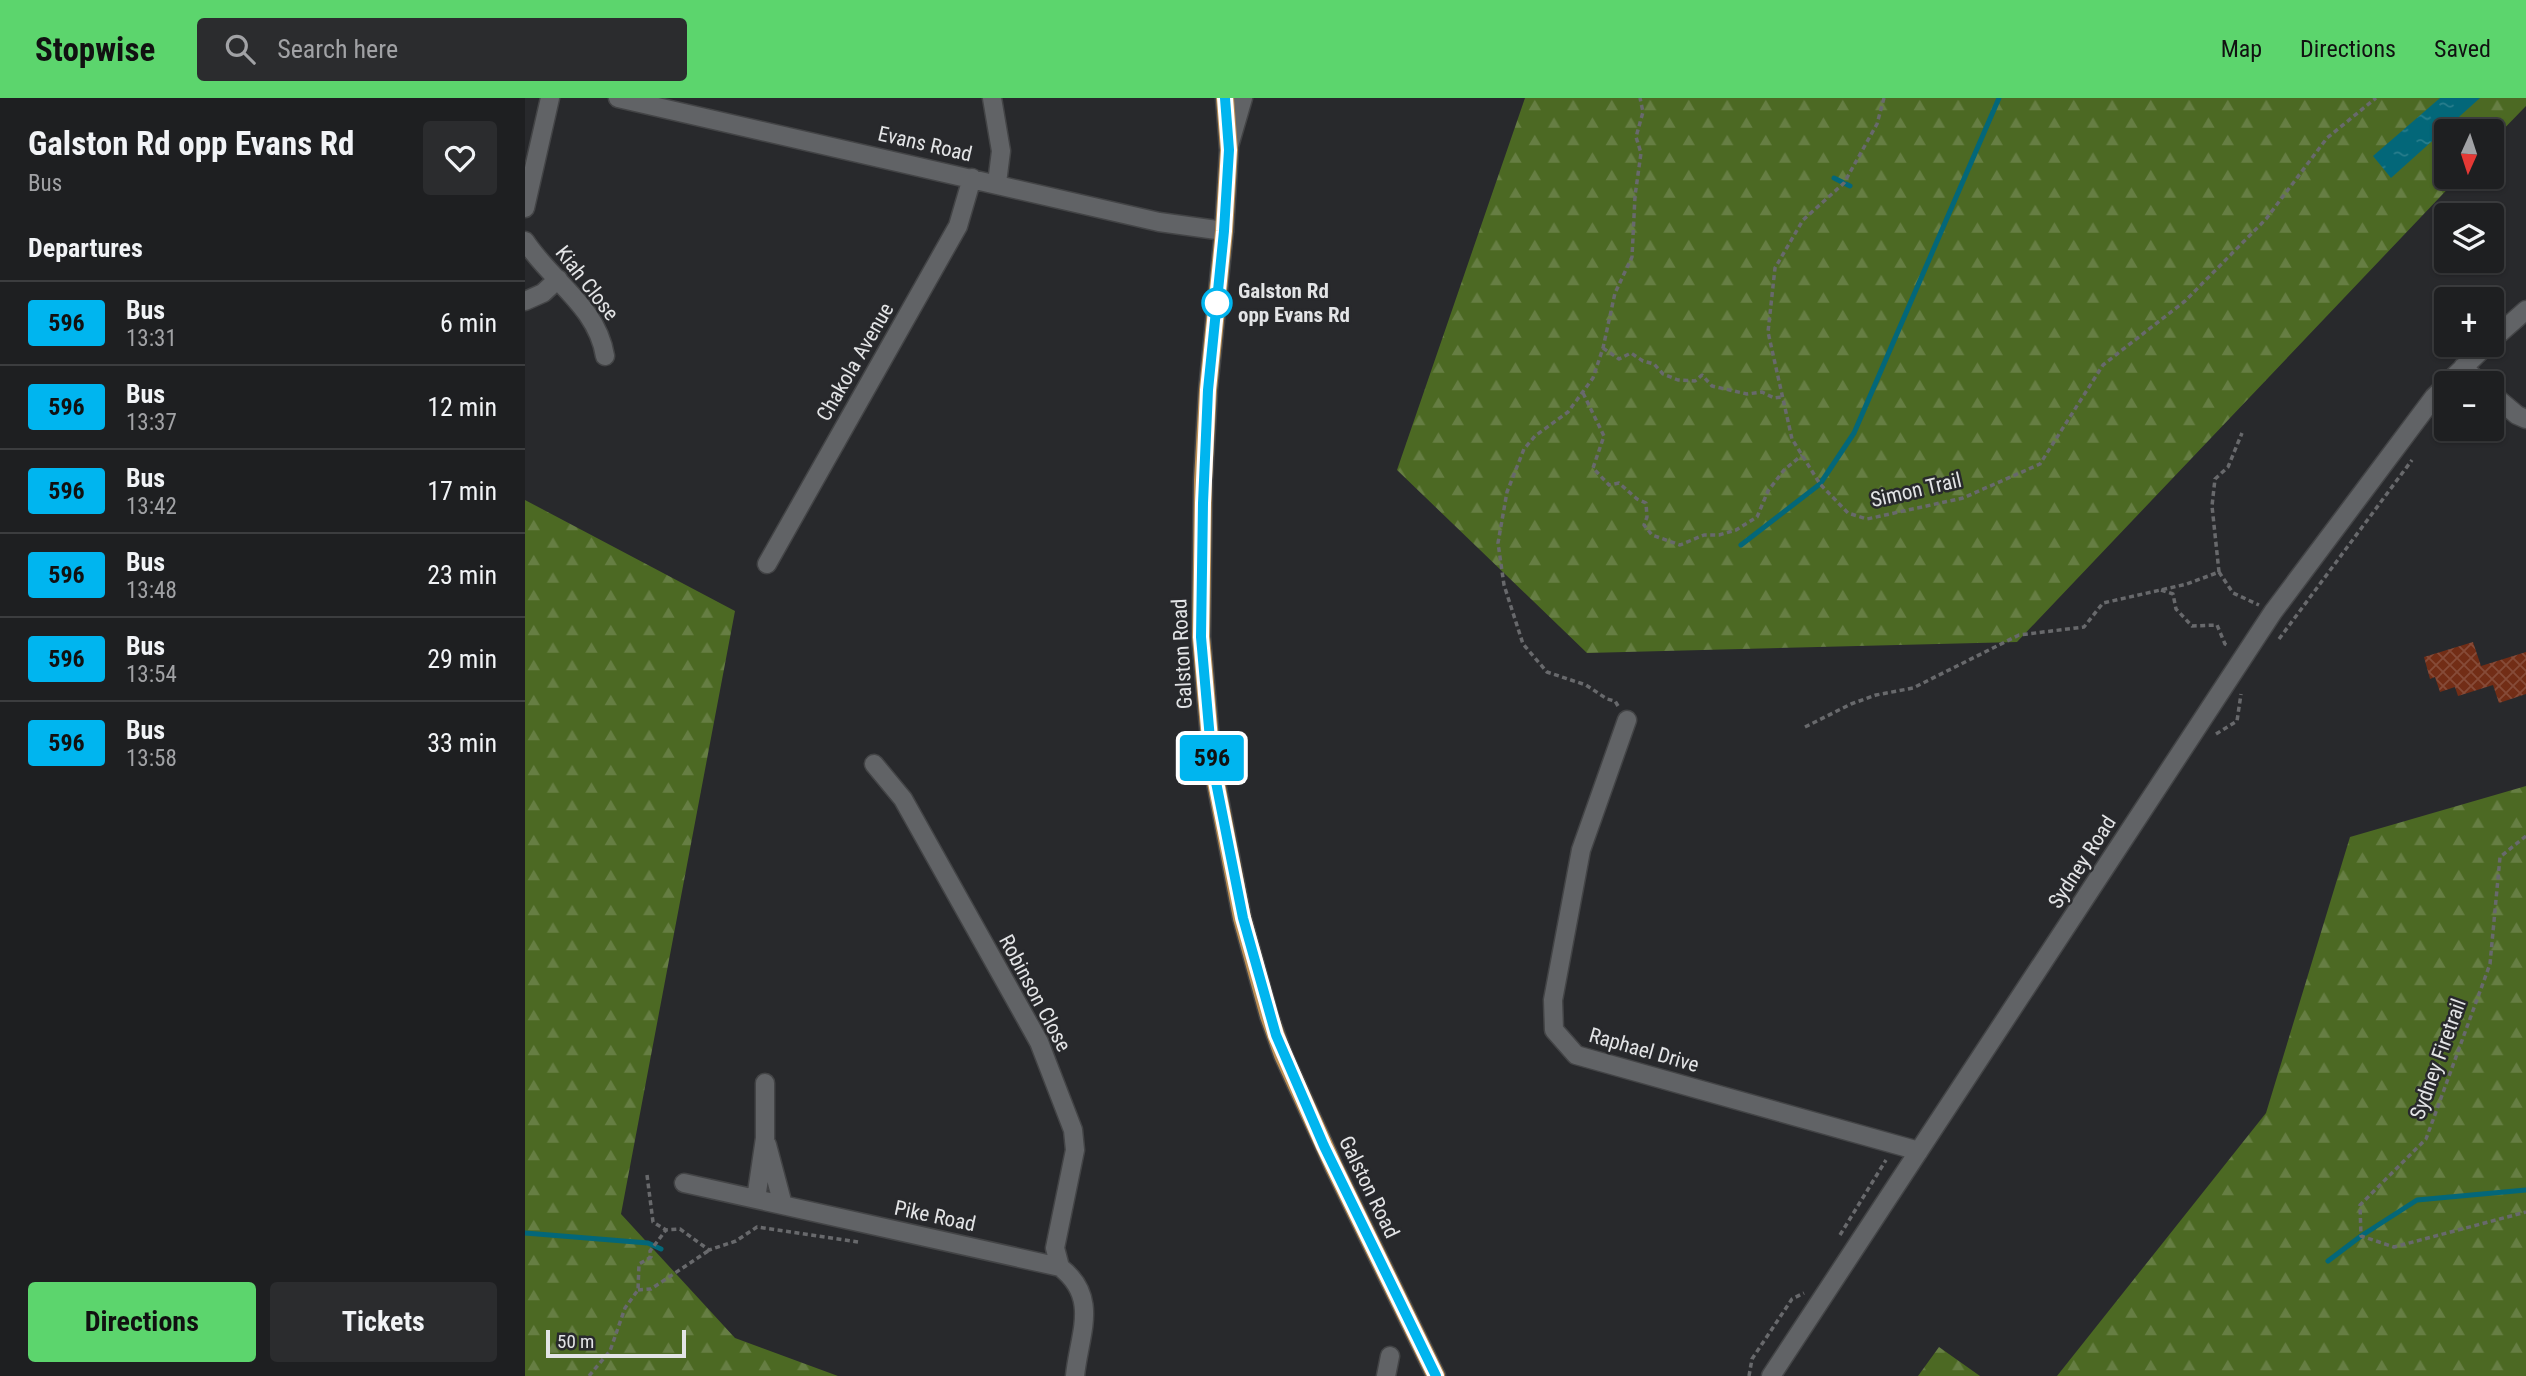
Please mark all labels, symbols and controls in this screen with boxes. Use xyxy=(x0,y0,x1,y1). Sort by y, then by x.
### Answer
search box xyxy=(197,18,687,81)
text: Stopwise xyxy=(35,30,155,69)
icon: search xyxy=(221,30,259,68)
text: Search here xyxy=(277,34,398,64)
text: Map xyxy=(2221,35,2262,63)
text: Directions xyxy=(2300,35,2396,63)
text: Saved xyxy=(2434,35,2491,63)
north arrow xyxy=(2434,119,2504,189)
map controls xyxy=(2434,119,2504,441)
button: heart xyxy=(423,121,497,195)
street label: Evans Road xyxy=(876,122,974,166)
text: Galston Rd opp Evans Rd xyxy=(28,124,354,163)
text: Bus xyxy=(28,170,62,197)
button: layers xyxy=(2434,203,2504,273)
text: Departures xyxy=(28,233,143,263)
street label: Kiah Close xyxy=(550,241,624,325)
place label: Galston Rd opp Evans Rd xyxy=(1238,279,1350,327)
button: + xyxy=(2434,287,2504,357)
marker: Galston Rd opp Evans Rd xyxy=(1202,288,1232,318)
text: Bus xyxy=(126,295,165,325)
street label: Chakola Avenue xyxy=(812,299,899,425)
text: 6 min xyxy=(440,308,497,338)
text: 596 xyxy=(48,309,85,337)
text: 13:31 xyxy=(126,325,177,352)
button: − xyxy=(2434,371,2504,441)
text: Bus xyxy=(126,379,165,409)
text: 12 min xyxy=(427,392,497,422)
text: 596 xyxy=(48,393,85,421)
text: 13:37 xyxy=(126,409,177,436)
text: Bus xyxy=(126,463,165,493)
street label: Simon Trail xyxy=(1868,468,1964,512)
text: 17 min xyxy=(427,476,497,506)
text: 596 xyxy=(48,477,85,505)
text: 13:42 xyxy=(126,493,177,520)
text: Bus xyxy=(126,547,165,577)
text: 23 min xyxy=(427,560,497,590)
text: 596 xyxy=(48,561,85,589)
text: 13:48 xyxy=(126,577,177,604)
street label: Galston Road xyxy=(1167,598,1197,710)
text: Bus xyxy=(126,631,165,661)
text: 29 min xyxy=(427,644,497,674)
text: 596 xyxy=(48,645,85,673)
text: 13:54 xyxy=(126,661,177,688)
text: Bus xyxy=(126,715,165,745)
text: 33 min xyxy=(427,728,497,758)
text: 596 xyxy=(48,729,85,757)
line badge: 596 xyxy=(1172,735,1252,781)
text: 596 xyxy=(1194,744,1230,772)
text: 13:58 xyxy=(126,745,177,772)
street label: Sydney Road xyxy=(2043,811,2121,913)
street label: Robinson Close xyxy=(994,930,1076,1056)
street label: Sydney Firetrail xyxy=(2405,996,2471,1122)
street label: Raphael Drive xyxy=(1586,1023,1702,1077)
street label: Galston Road xyxy=(1334,1132,1404,1242)
street label: Pike Road xyxy=(892,1196,978,1236)
button: Directions xyxy=(28,1282,256,1362)
button: Tickets xyxy=(270,1282,497,1362)
scale bar xyxy=(546,1327,686,1359)
text: 50 m xyxy=(557,1330,594,1353)

